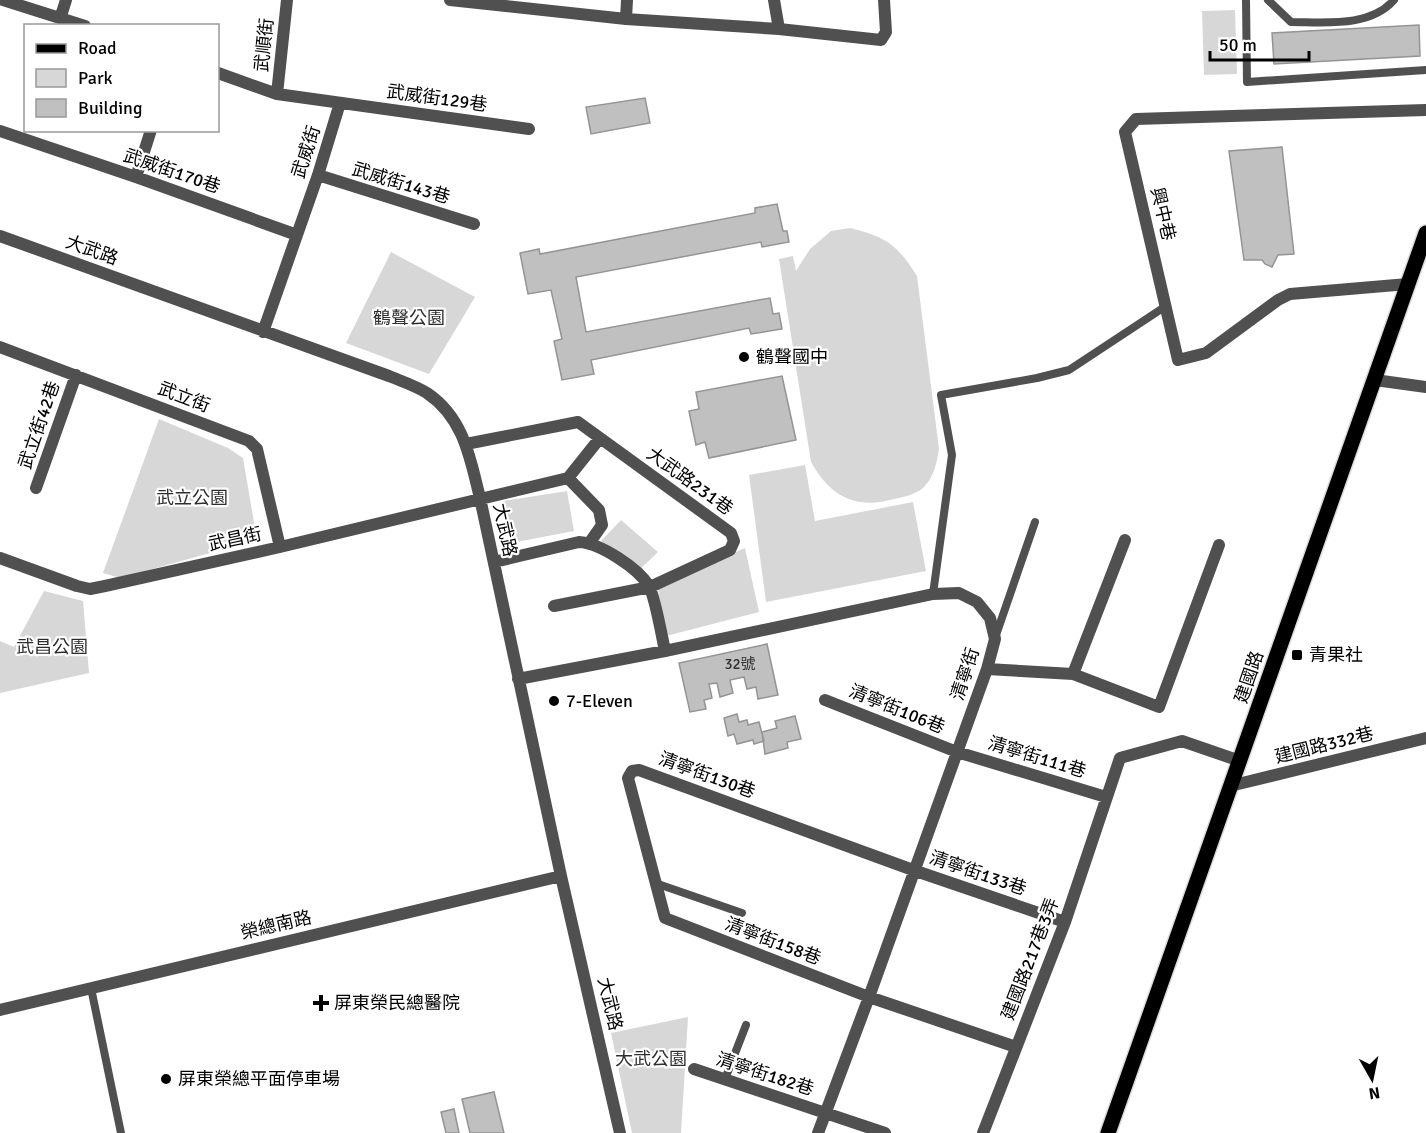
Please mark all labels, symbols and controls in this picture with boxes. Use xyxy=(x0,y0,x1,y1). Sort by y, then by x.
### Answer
street label: 武順街 xyxy=(250,17,278,73)
legend xyxy=(24,24,219,132)
scale bar xyxy=(1210,24,1309,62)
text: 50 m xyxy=(1219,34,1257,56)
text: Road xyxy=(78,37,117,59)
text: Park xyxy=(78,67,113,89)
street label: 武威街129巷 xyxy=(385,80,489,116)
text: Building xyxy=(78,97,142,119)
street label: 武威街 xyxy=(287,123,325,181)
street label: 武威街170巷 xyxy=(121,144,223,198)
street label: 武威街143巷 xyxy=(349,158,453,208)
street label: 興中巷 xyxy=(1146,185,1180,243)
street label: 大武路 xyxy=(63,230,121,270)
park label: 鶴聲公園 xyxy=(373,307,445,329)
place label: 鶴聲國中 xyxy=(756,346,828,368)
marker: 鶴聲國中 xyxy=(737,350,751,364)
street label: 武立街 xyxy=(155,377,213,417)
street label: 武立街42巷 xyxy=(14,378,64,472)
street label: 大武路231巷 xyxy=(643,442,737,520)
park label: 武立公園 xyxy=(156,487,228,509)
street label: 大武路 xyxy=(489,501,521,559)
street label: 武昌街 xyxy=(206,523,264,555)
park label: 武昌公園 xyxy=(16,636,88,658)
place label: 青果社 xyxy=(1309,644,1363,666)
street label: 清寧街 xyxy=(946,645,984,703)
street label: 建國路 xyxy=(1230,648,1268,706)
marker: 青果社 xyxy=(1290,648,1304,662)
house number: 32號 xyxy=(724,655,756,673)
street label: 清寧街106巷 xyxy=(846,680,948,738)
place label: 7-Eleven xyxy=(566,690,633,712)
marker: 7-Eleven xyxy=(547,694,561,708)
street label: 建國路332巷 xyxy=(1272,722,1376,768)
street label: 清寧街111巷 xyxy=(985,732,1089,782)
street label: 清寧街130巷 xyxy=(656,747,758,803)
street label: 清寧街133巷 xyxy=(927,846,1029,900)
street label: 建國路217巷3弄 xyxy=(997,895,1063,1023)
street label: 榮總南路 xyxy=(238,906,314,944)
street label: 清寧街158巷 xyxy=(722,913,824,969)
street label: 大武路 xyxy=(593,975,627,1033)
place label: 屏東榮民總醫院 xyxy=(334,992,460,1014)
marker: 屏東榮民總醫院 xyxy=(312,994,330,1012)
park label: 大武公園 xyxy=(615,1048,687,1070)
street label: 清寧街182巷 xyxy=(713,1048,817,1100)
north arrow xyxy=(1342,1049,1402,1109)
place label: 屏東榮總平面停車場 xyxy=(178,1068,340,1090)
marker: 屏東榮總平面停車場 xyxy=(159,1072,173,1086)
text: N xyxy=(1367,1082,1381,1104)

